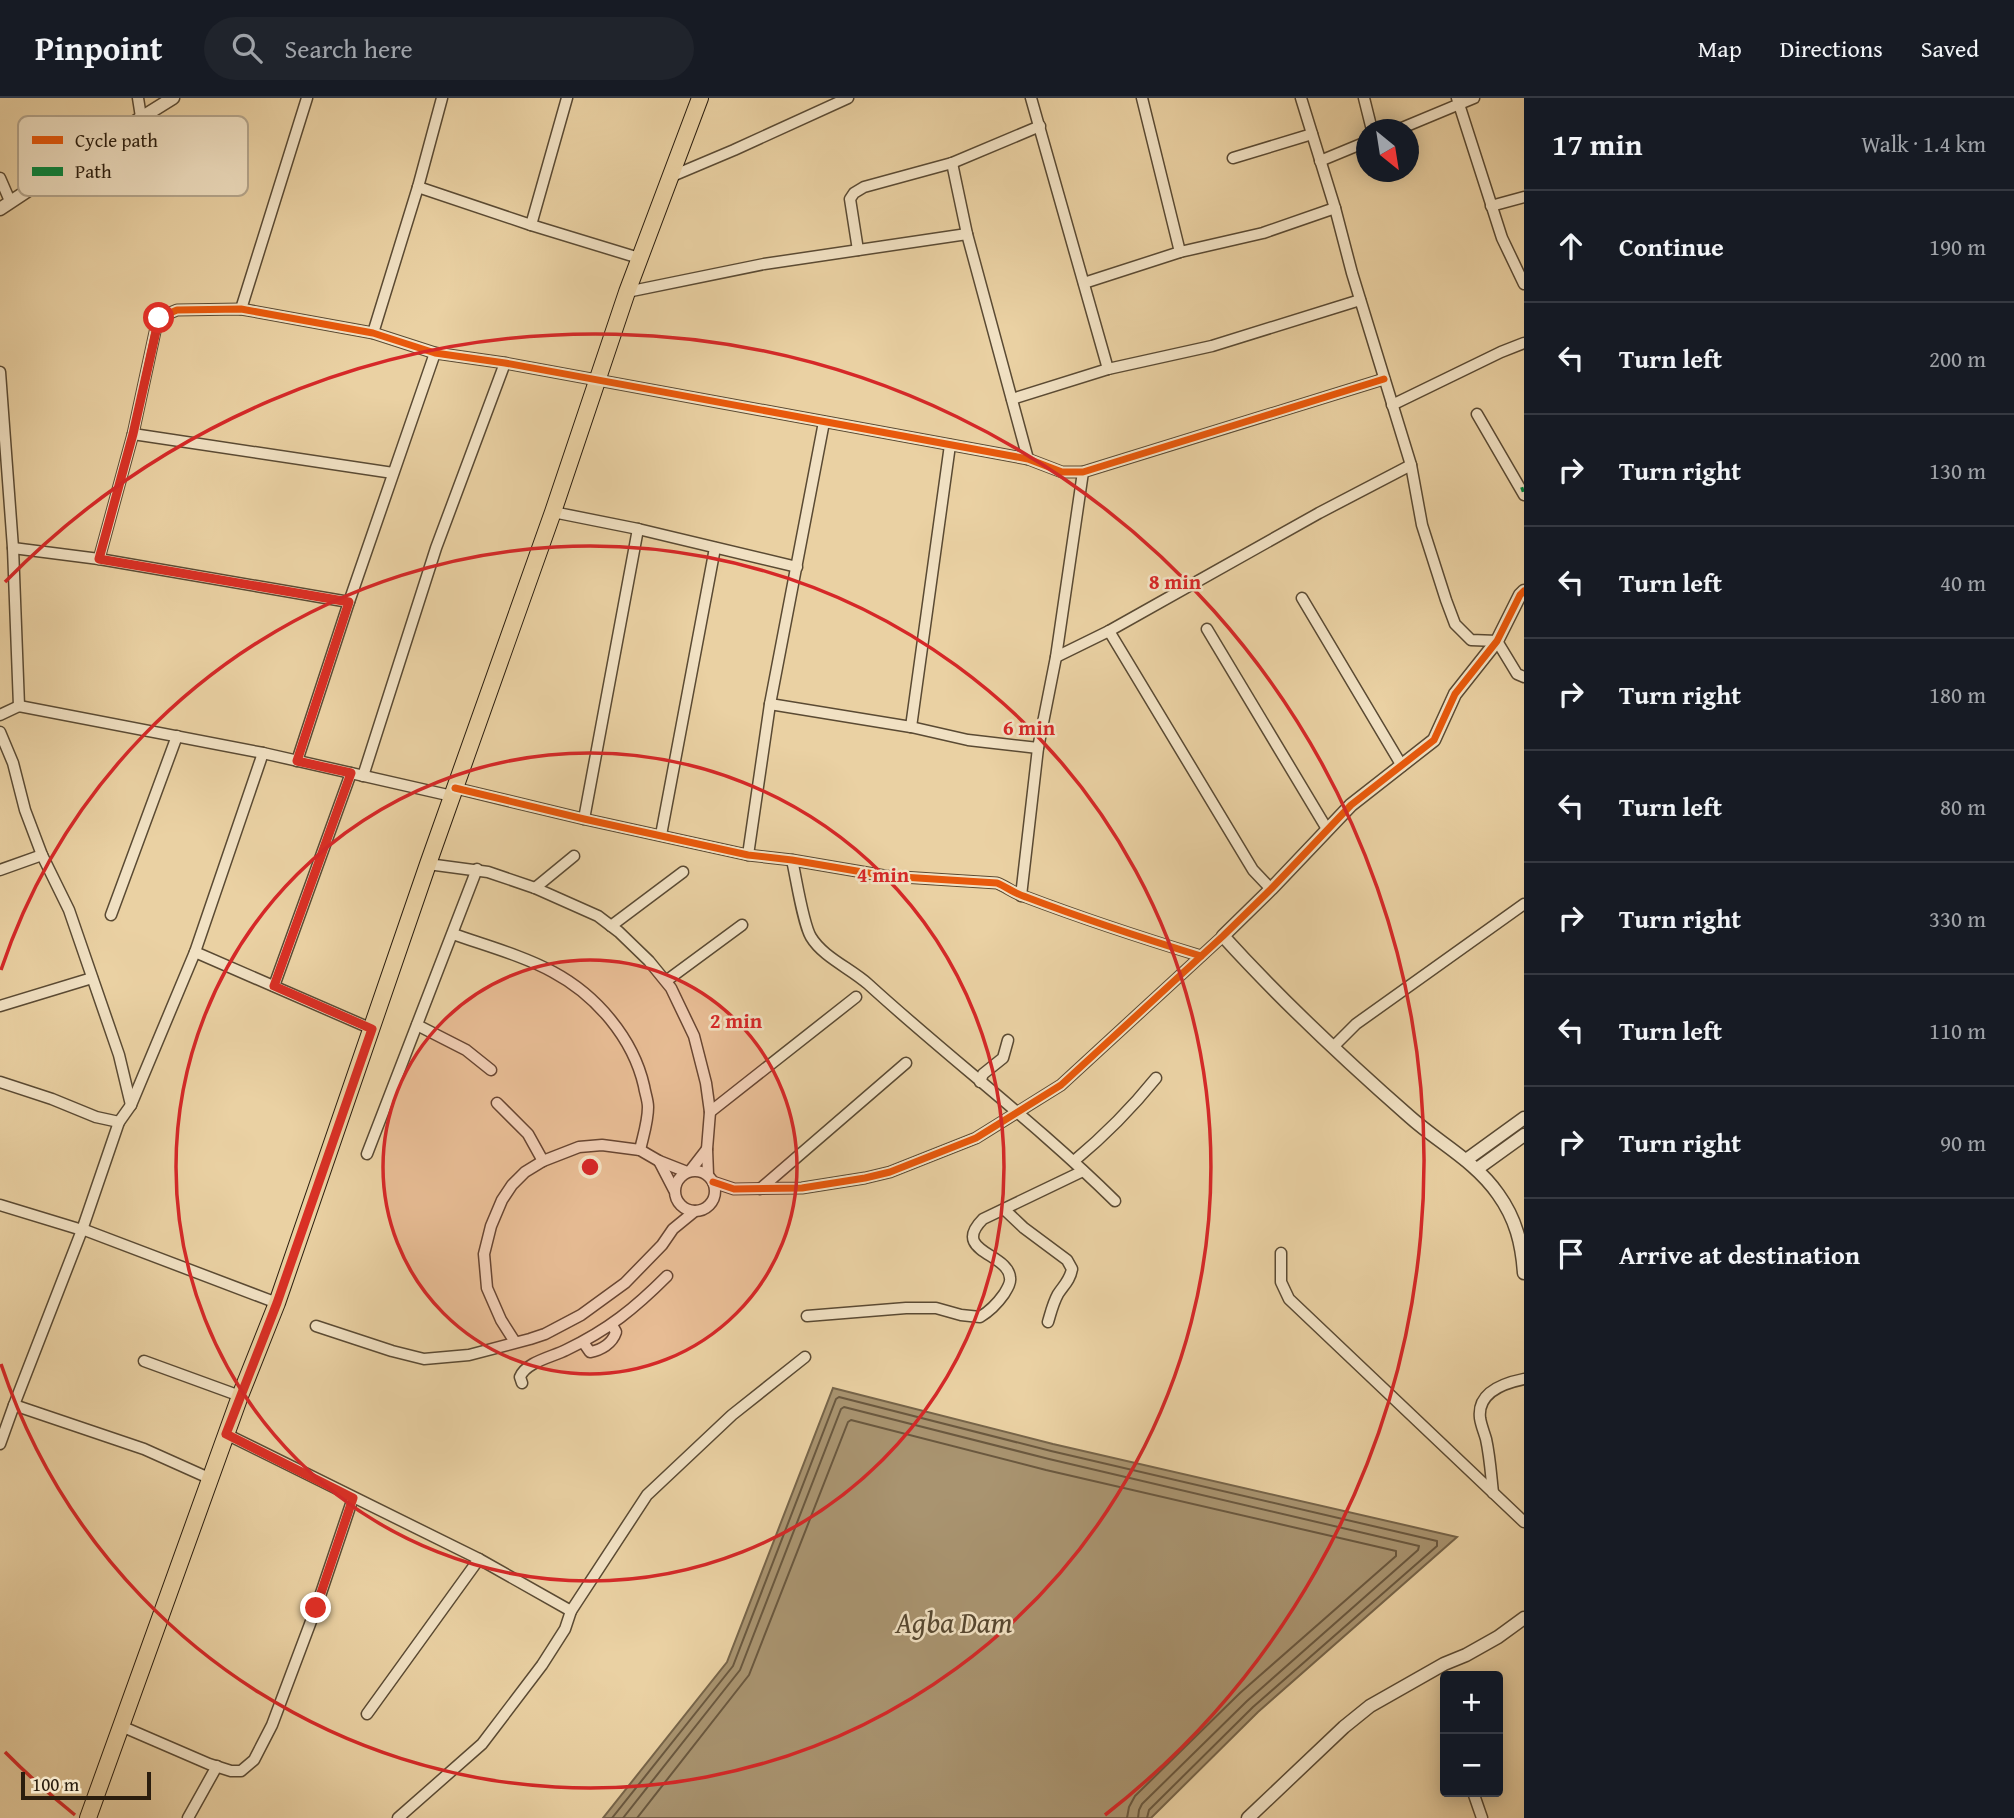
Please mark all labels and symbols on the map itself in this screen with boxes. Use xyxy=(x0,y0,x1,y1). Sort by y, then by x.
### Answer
legend xyxy=(18,116,248,196)
north arrow xyxy=(1356,119,1419,182)
text: Cycle path xyxy=(75,126,158,154)
text: Path xyxy=(75,157,112,185)
route start xyxy=(143,302,174,333)
text: 8 min xyxy=(1149,566,1202,597)
text: 6 min xyxy=(1003,712,1056,743)
text: 4 min xyxy=(857,859,910,890)
text: 2 min xyxy=(710,1005,763,1036)
centre of rings xyxy=(578,1155,602,1179)
route end xyxy=(300,1592,331,1623)
water label: Agba Dam xyxy=(894,1600,1013,1644)
scale bar xyxy=(21,1769,150,1801)

